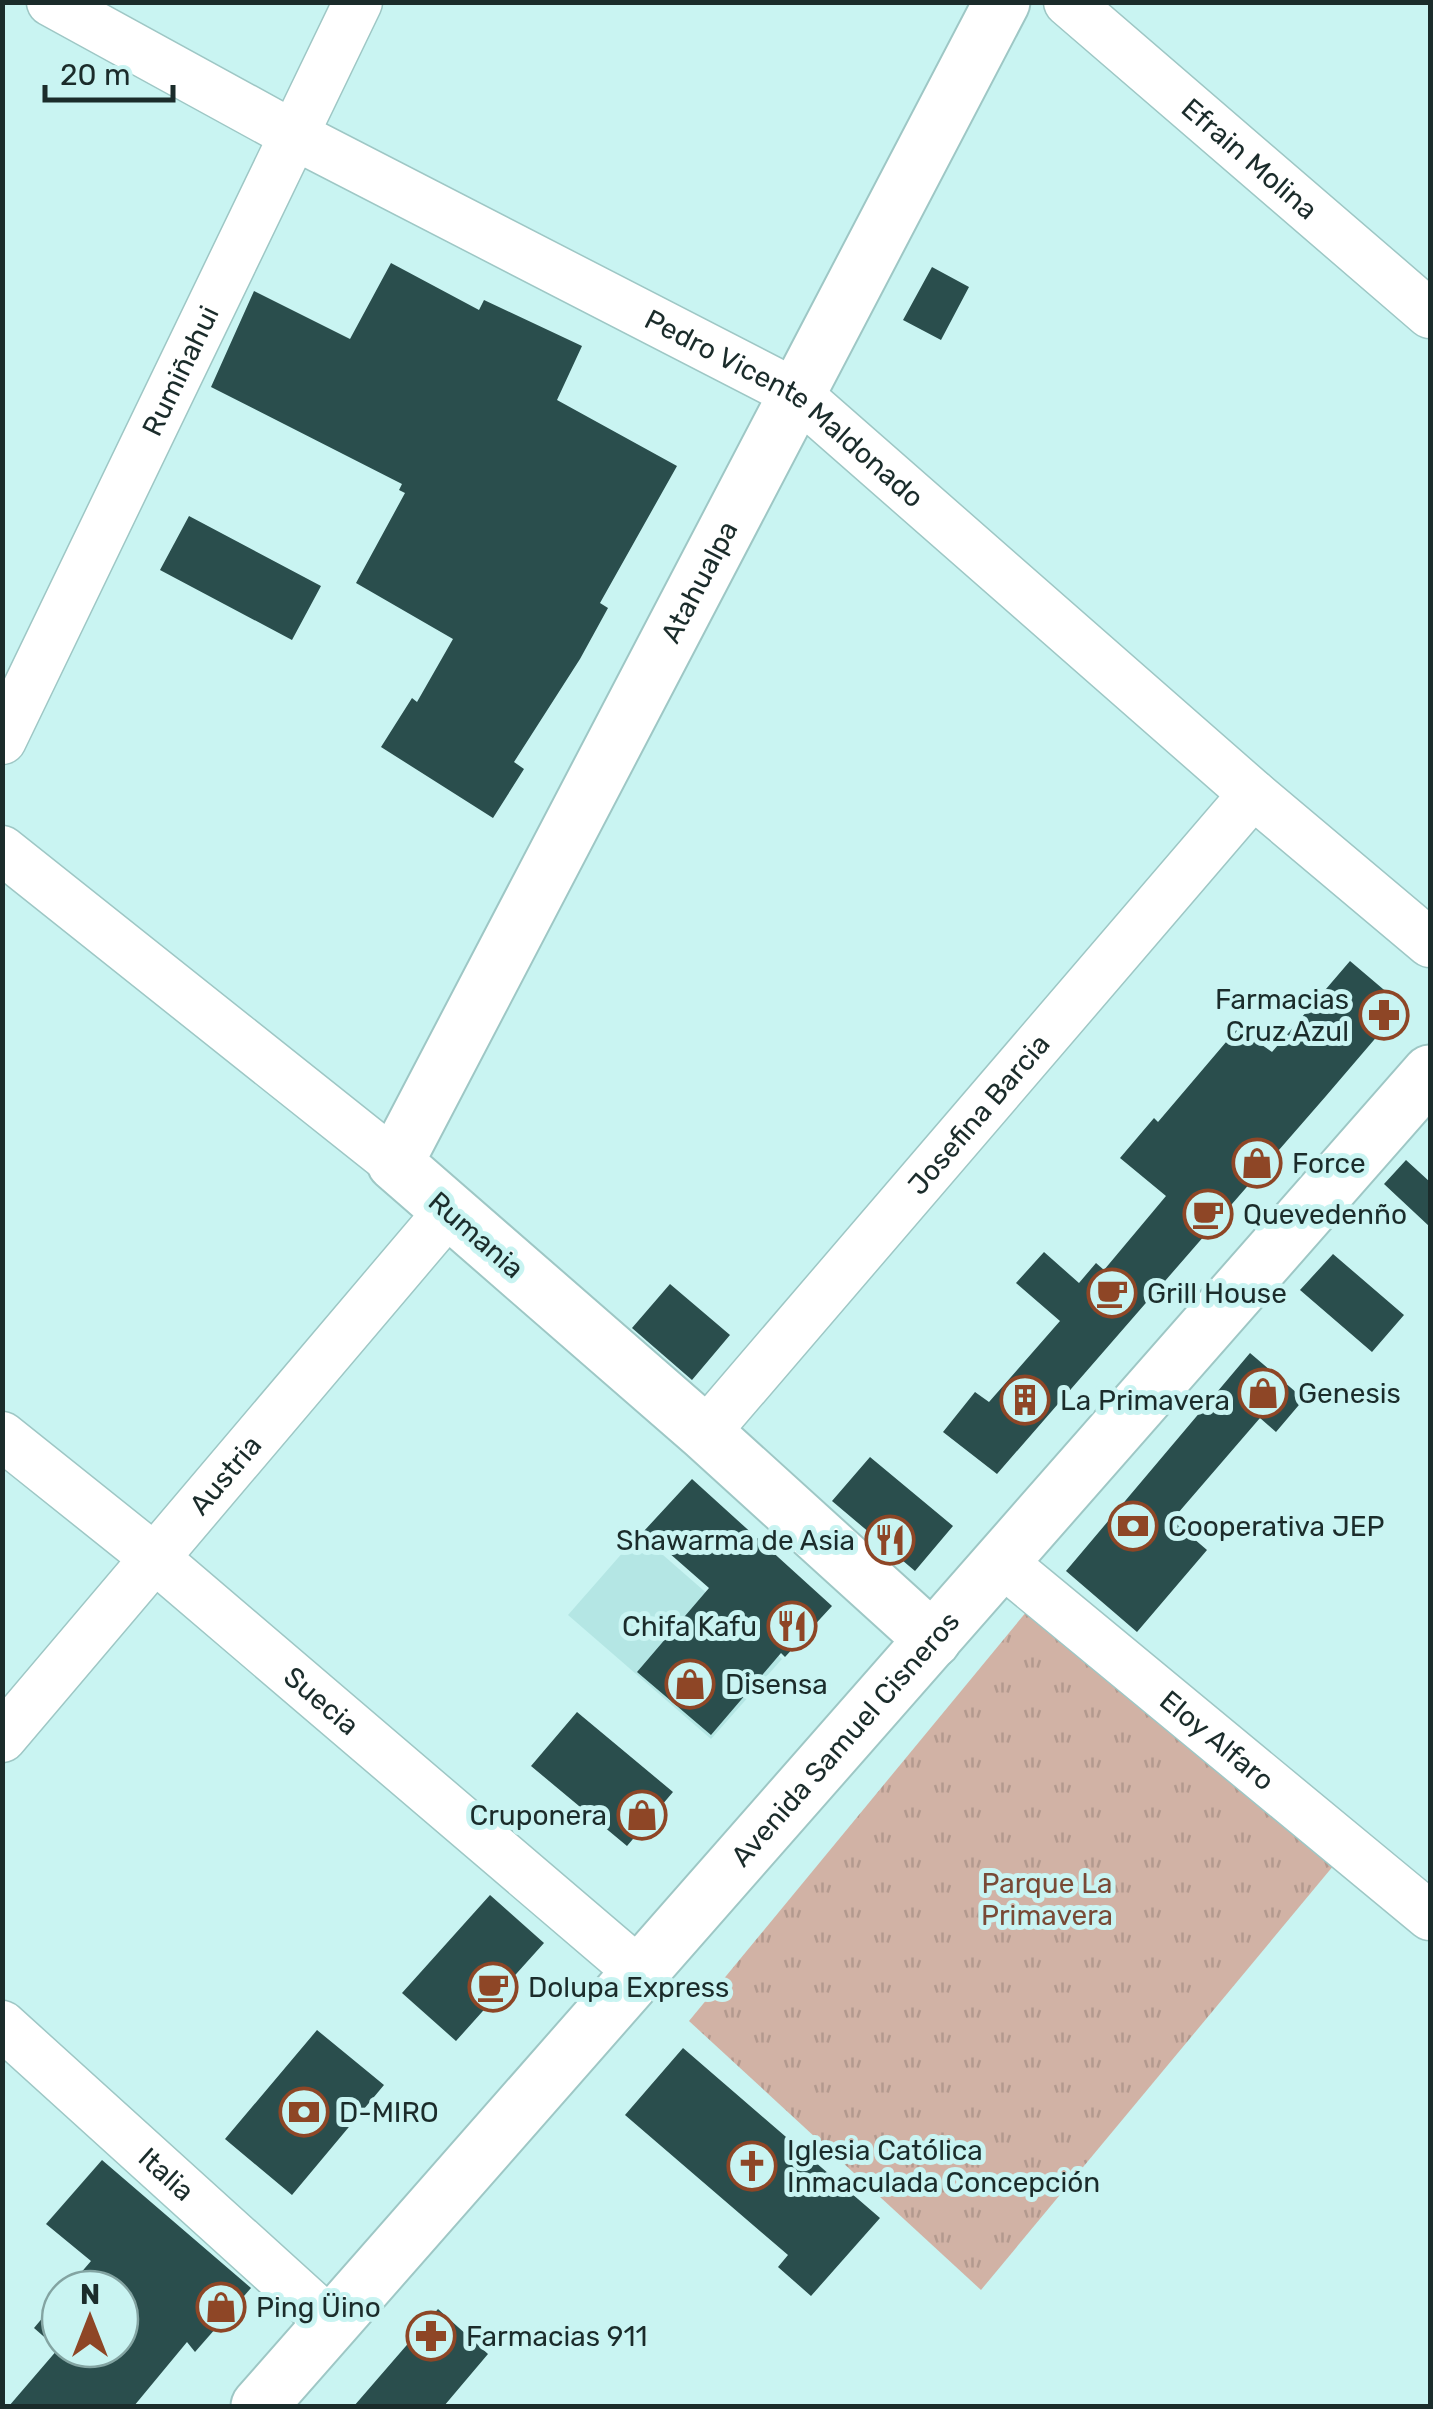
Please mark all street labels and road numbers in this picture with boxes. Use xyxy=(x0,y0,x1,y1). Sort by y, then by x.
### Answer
street label: Efrain Molina xyxy=(1175,91,1324,226)
street label: Rumiñahui xyxy=(135,300,225,441)
street label: Pedro Vicente Maldonado xyxy=(640,302,930,514)
street label: Atahualpa xyxy=(654,515,744,648)
street label: Josefina Barcia xyxy=(901,1027,1056,1201)
street label: Rumania xyxy=(422,1185,530,1285)
street label: Austria xyxy=(182,1429,268,1521)
street label: Avenida Samuel Cisneros xyxy=(724,1605,966,1873)
street label: Suecia xyxy=(278,1660,366,1742)
street label: Eloy Alfaro xyxy=(1153,1683,1281,1797)
street label: Italia xyxy=(132,2141,201,2207)

